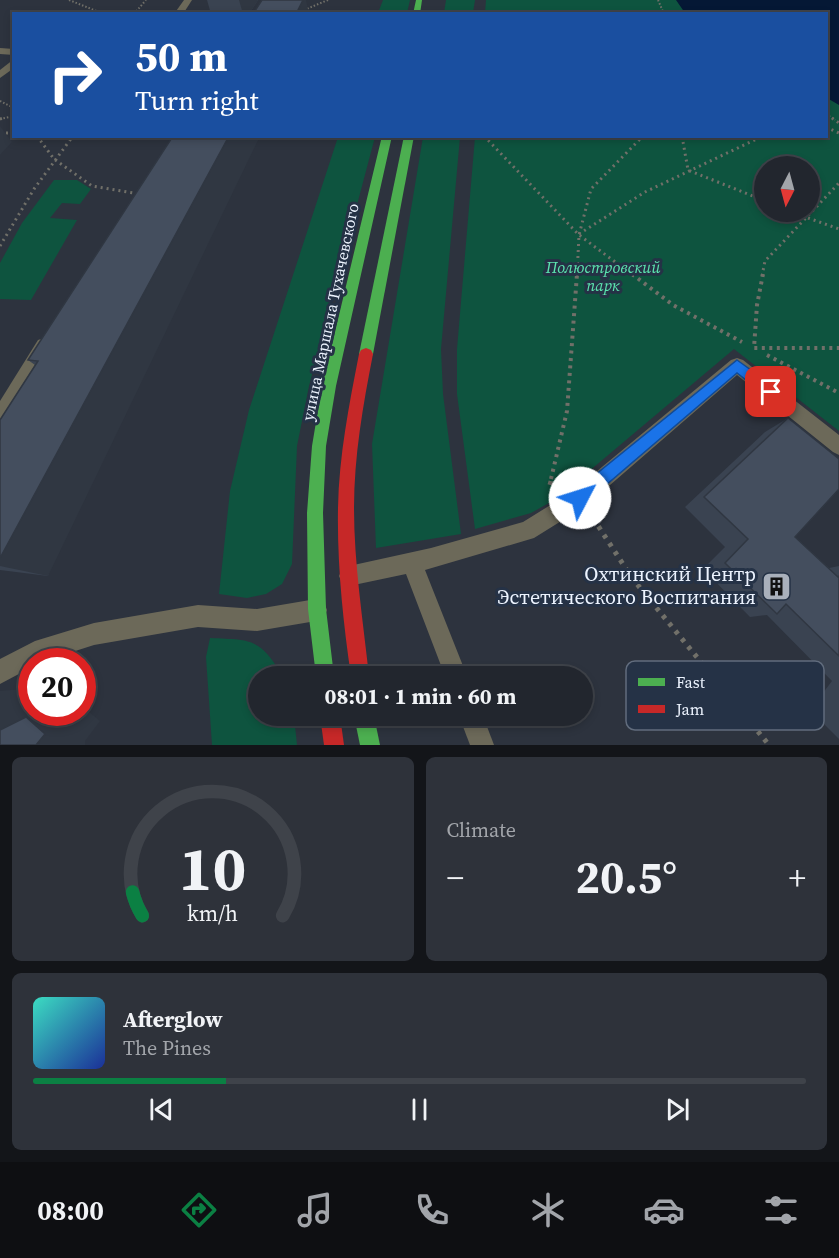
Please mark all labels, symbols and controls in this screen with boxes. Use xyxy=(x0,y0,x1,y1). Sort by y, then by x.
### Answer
text: 50 m xyxy=(135,27,228,85)
icon: right xyxy=(36,36,114,114)
text: Turn right xyxy=(135,82,259,119)
north arrow xyxy=(754,156,820,222)
map controls xyxy=(754,156,820,222)
street label: улица Маршала Тухачевского xyxy=(296,201,364,423)
park label: Полюстровский парк xyxy=(545,256,661,296)
pin xyxy=(745,366,796,417)
icon: arrive xyxy=(754,375,787,408)
position arrow xyxy=(548,466,612,530)
place label: Охтинский Центр Эстетического Воспитания xyxy=(497,560,756,611)
building icon: Охтинский Центр Эстетического Воспитания xyxy=(761,570,793,602)
speed limit sign: 20 xyxy=(18,648,96,726)
legend xyxy=(626,661,824,730)
text: Fast xyxy=(676,671,706,693)
text: 08:01 · 1 min · 60 m xyxy=(325,681,516,711)
text: Jam xyxy=(675,698,704,720)
text: Climate xyxy=(447,816,516,844)
text: 10 xyxy=(179,825,247,911)
text: 20.5° xyxy=(576,846,677,908)
text: − xyxy=(447,855,464,900)
text: + xyxy=(789,855,806,900)
text: km/h xyxy=(187,899,238,928)
text: Afterglow xyxy=(123,1004,223,1034)
text: The Pines xyxy=(123,1034,211,1062)
icon: previous xyxy=(145,1093,178,1126)
icon: pause xyxy=(403,1093,436,1126)
icon: next xyxy=(661,1093,694,1126)
icon: directions xyxy=(178,1189,220,1231)
icon: music xyxy=(294,1189,336,1231)
icon: phone xyxy=(411,1189,453,1231)
icon: climate xyxy=(527,1189,569,1231)
icon: car xyxy=(643,1189,685,1231)
icon: filters xyxy=(760,1189,802,1231)
text: 08:00 xyxy=(37,1192,104,1229)

